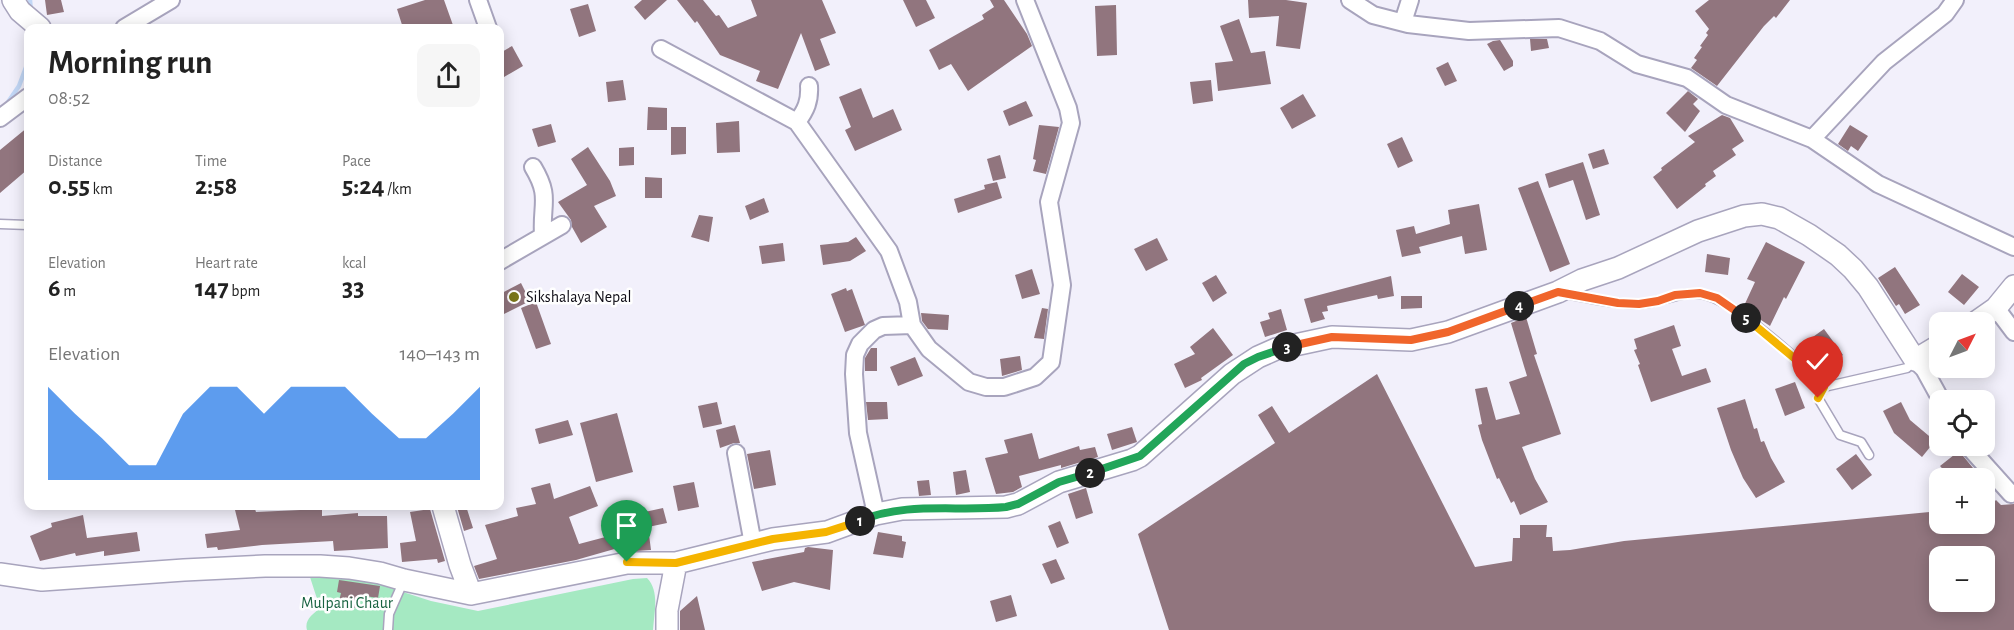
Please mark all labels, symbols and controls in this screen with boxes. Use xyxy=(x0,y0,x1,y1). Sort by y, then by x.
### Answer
button: share xyxy=(417,44,480,107)
text: Morning run xyxy=(48,47,212,80)
text: 08:52 xyxy=(48,88,90,108)
text: Distance xyxy=(48,153,102,169)
text: Time xyxy=(195,153,227,169)
text: Pace xyxy=(342,153,371,169)
text: 0.55 xyxy=(48,173,90,199)
text: 2:58 xyxy=(195,173,237,199)
text: 5:24 xyxy=(342,173,385,199)
text: km xyxy=(90,181,113,197)
text: /km xyxy=(385,181,412,197)
text: Elevation xyxy=(48,255,106,271)
text: Heart rate xyxy=(195,255,258,271)
text: kcal xyxy=(342,255,366,271)
text: 6 xyxy=(48,275,61,301)
text: 147 xyxy=(195,275,229,301)
text: 33 xyxy=(342,275,364,301)
text: m xyxy=(61,283,76,299)
text: bpm xyxy=(229,283,260,299)
place label: Sikshalaya Nepal xyxy=(526,289,632,306)
marker: Sikshalaya Nepal xyxy=(507,290,521,304)
pin: 4 xyxy=(1504,291,1534,321)
text: 4 xyxy=(1515,298,1523,314)
pin: 5 xyxy=(1731,303,1761,333)
text: 5 xyxy=(1743,310,1749,326)
north arrow xyxy=(1929,312,1995,378)
map controls xyxy=(1929,312,1995,612)
pin: 3 xyxy=(1272,332,1302,362)
pin xyxy=(1792,336,1843,398)
text: 3 xyxy=(1284,339,1290,355)
text: Elevation xyxy=(48,344,120,364)
text: 140–143 m xyxy=(399,344,480,364)
icon: check xyxy=(1801,345,1834,378)
button: locate xyxy=(1929,390,1995,456)
pin: 2 xyxy=(1075,458,1105,488)
text: 2 xyxy=(1086,465,1094,481)
button: + xyxy=(1929,468,1995,534)
pin xyxy=(601,500,652,562)
pin: 1 xyxy=(845,506,875,536)
icon: arrive xyxy=(610,509,643,542)
text: 1 xyxy=(857,513,863,529)
button: − xyxy=(1929,546,1995,612)
park label: Mulpani Chaur xyxy=(301,595,394,611)

